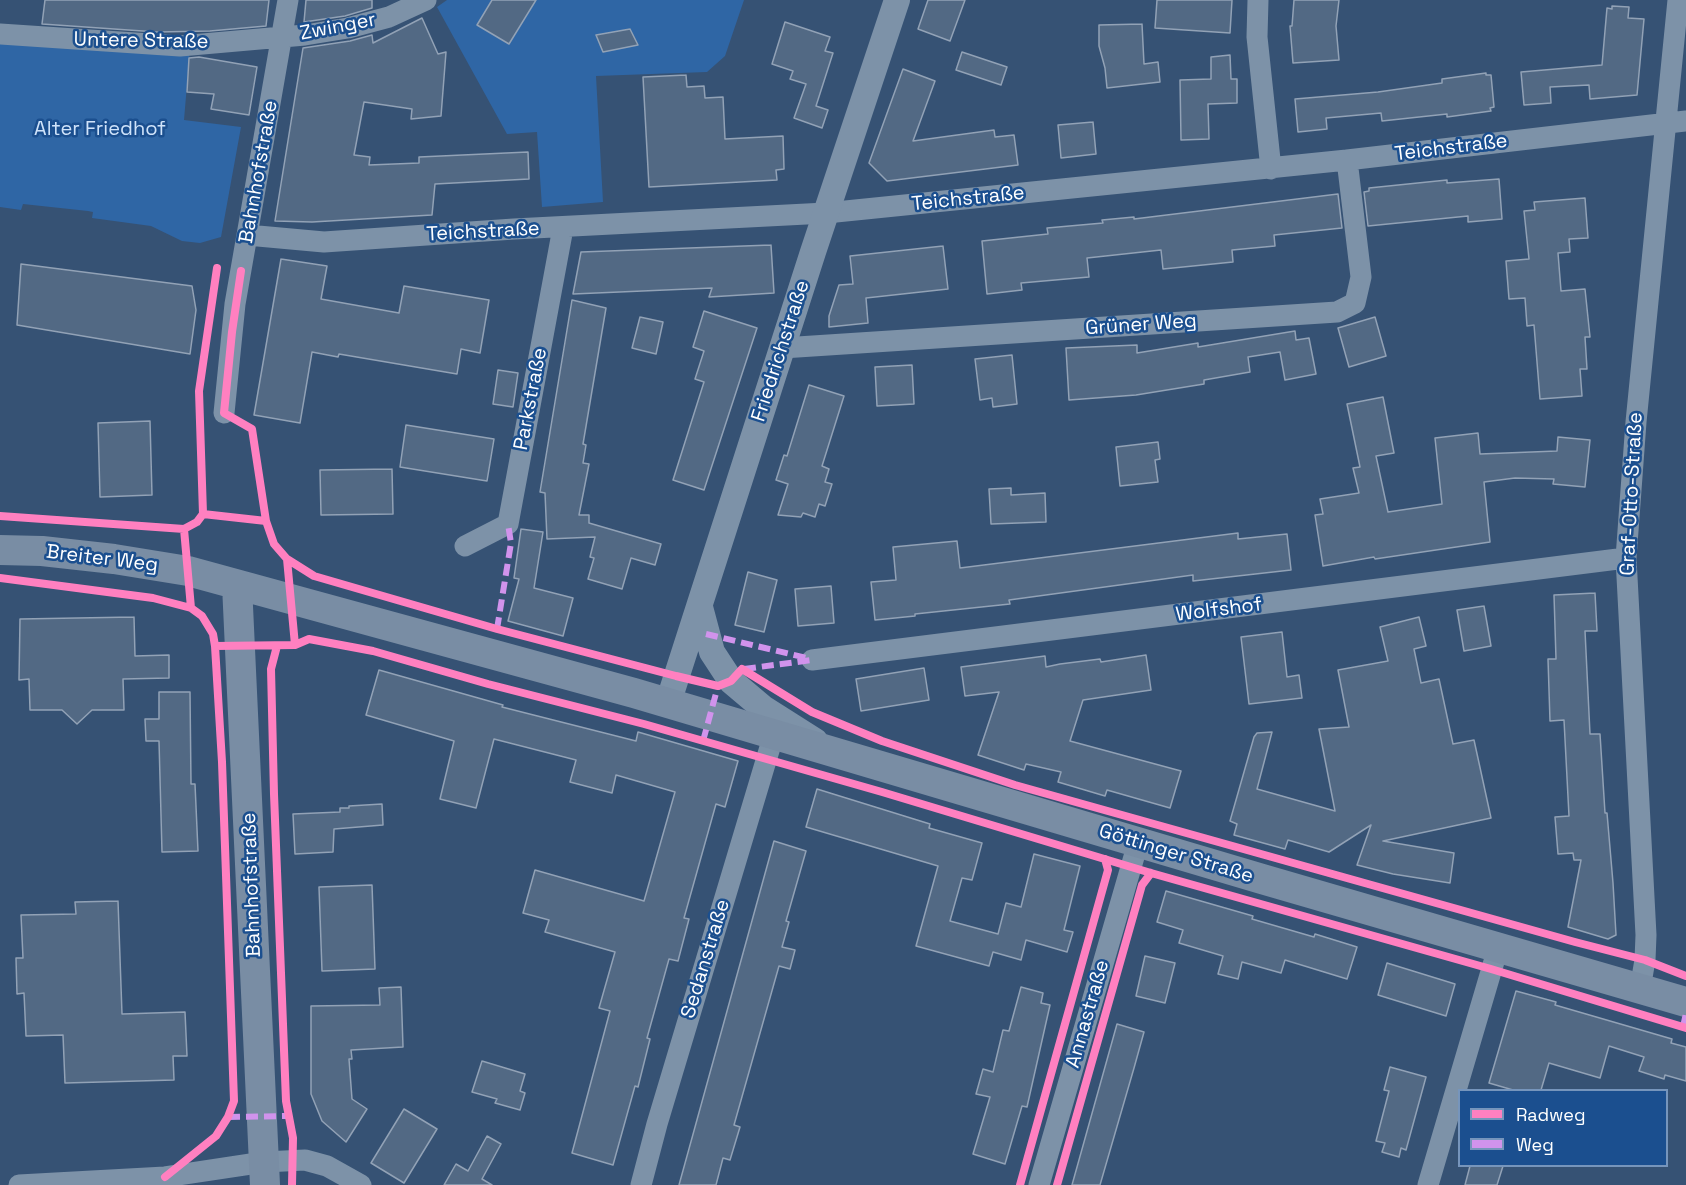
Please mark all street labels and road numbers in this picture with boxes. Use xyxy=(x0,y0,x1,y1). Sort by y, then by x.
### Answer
street label: Zwinger xyxy=(298,8,378,46)
street label: Untere Straße xyxy=(73,28,209,54)
street label: Bahnhofstraße xyxy=(235,99,283,245)
street label: Teichstraße xyxy=(1393,129,1509,167)
street label: Teichstraße xyxy=(910,181,1026,217)
street label: Teichstraße xyxy=(426,217,540,247)
street label: Friedrichstraße xyxy=(747,277,815,425)
street label: Grüner Weg xyxy=(1084,309,1198,341)
street label: Parkstraße xyxy=(509,346,553,452)
street label: Graf-Otto-Straße xyxy=(1616,412,1648,576)
street label: Breiter Weg xyxy=(45,540,159,578)
street label: Wolfshof xyxy=(1174,593,1264,627)
street label: Bahnhofstraße xyxy=(237,812,267,958)
street label: Göttinger Straße xyxy=(1096,819,1256,889)
street label: Sedanstraße xyxy=(676,897,736,1021)
street label: Annastraße xyxy=(1061,957,1115,1071)

